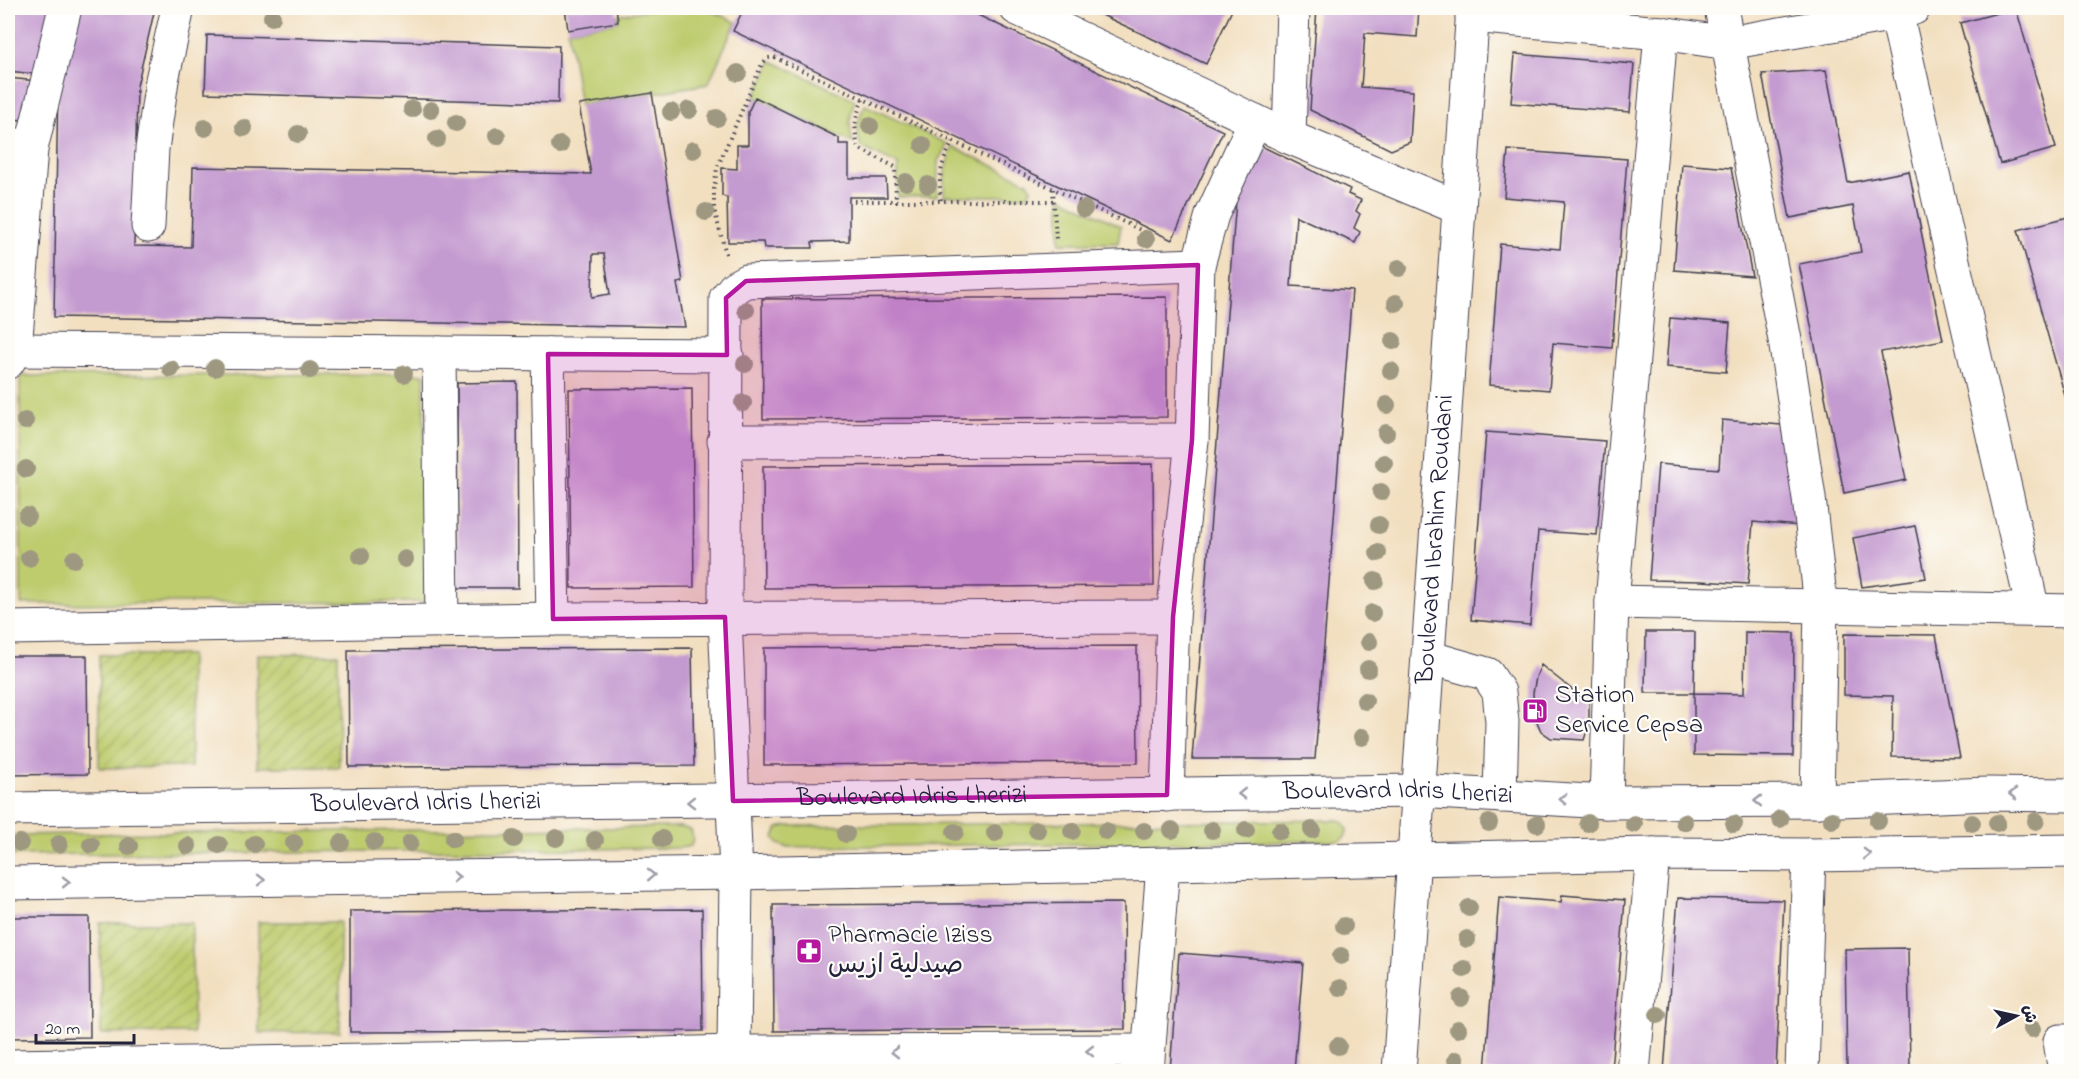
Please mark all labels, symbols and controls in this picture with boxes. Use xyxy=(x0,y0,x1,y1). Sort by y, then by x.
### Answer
street label: Boulevard Ibrahim Roudani xyxy=(1407,393,1465,686)
place label: Station Service Cepsa xyxy=(1555,677,1703,745)
fuel station icon: Station Service Cepsa xyxy=(1520,696,1550,726)
street label: Boulevard Idris Lherizi xyxy=(1281,772,1514,816)
street label: Boulevard Idris Lherizi xyxy=(796,777,1027,818)
street label: Boulevard Idris Lherizi xyxy=(310,783,541,824)
one-way arrow xyxy=(1238,788,1247,800)
one-way arrow xyxy=(2009,788,2018,801)
one-way arrow xyxy=(1559,793,1568,806)
one-way arrow xyxy=(1754,795,1763,807)
one-way arrow xyxy=(686,796,695,808)
one-way arrow xyxy=(1863,848,1872,860)
one-way arrow xyxy=(646,868,655,881)
one-way arrow xyxy=(451,871,460,883)
one-way arrow xyxy=(256,873,265,886)
one-way arrow xyxy=(61,876,70,888)
place label: Pharmacie Iziss صيدلية ازيس xyxy=(828,917,993,985)
pharmacy icon: Pharmacie Iziss صيدلية ازيس xyxy=(794,936,824,966)
north arrow xyxy=(1986,986,2046,1046)
text: ش xyxy=(2016,1004,2042,1025)
scale bar xyxy=(36,1007,134,1045)
text: 20 m xyxy=(45,1017,80,1043)
one-way arrow xyxy=(1085,1045,1094,1057)
one-way arrow xyxy=(890,1046,899,1058)

